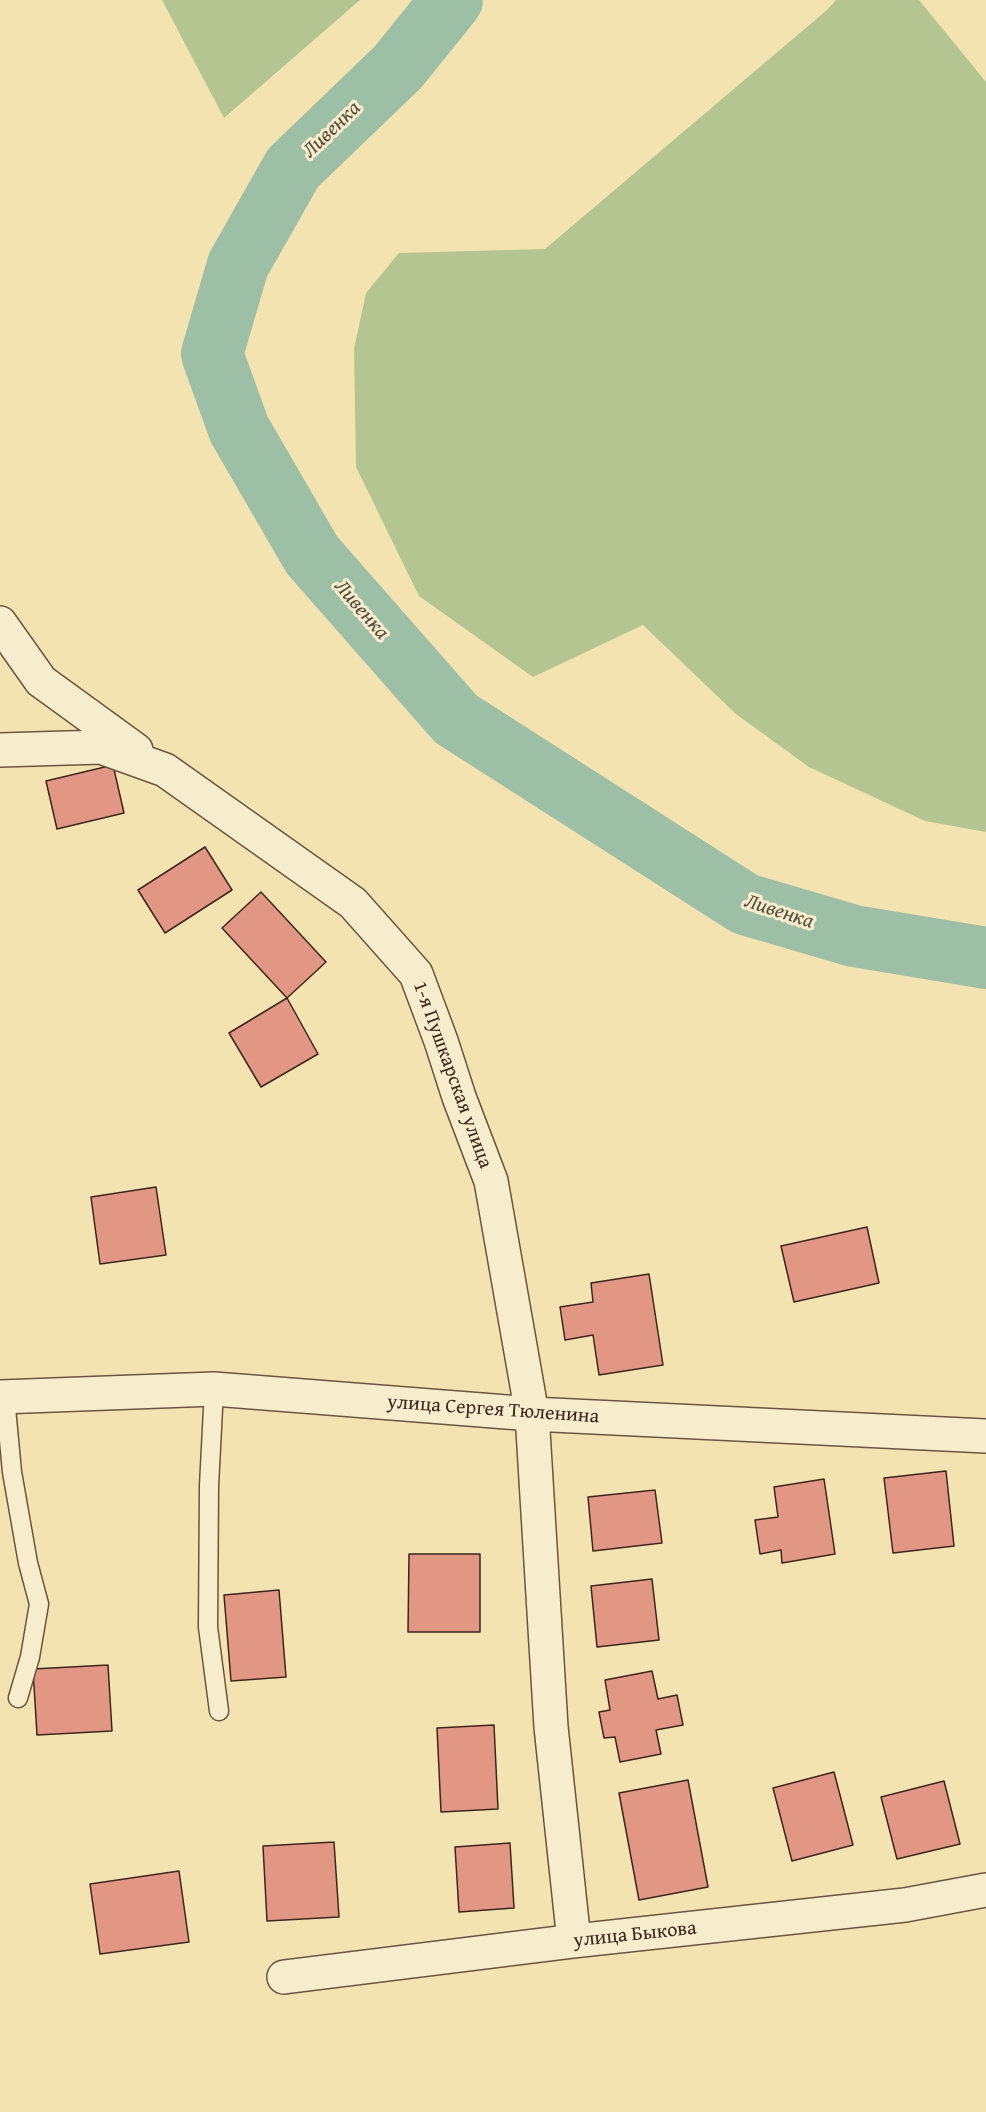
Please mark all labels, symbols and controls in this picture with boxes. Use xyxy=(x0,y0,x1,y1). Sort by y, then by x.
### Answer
water label: Ливенка xyxy=(298,96,366,164)
water label: Ливенка xyxy=(328,575,394,645)
water label: Ливенка xyxy=(741,889,817,935)
street label: 1-я Пушкарская улица xyxy=(407,978,497,1172)
street label: улица Сергея Тюленина xyxy=(386,1391,600,1429)
street label: улица Быкова xyxy=(572,1917,698,1953)

